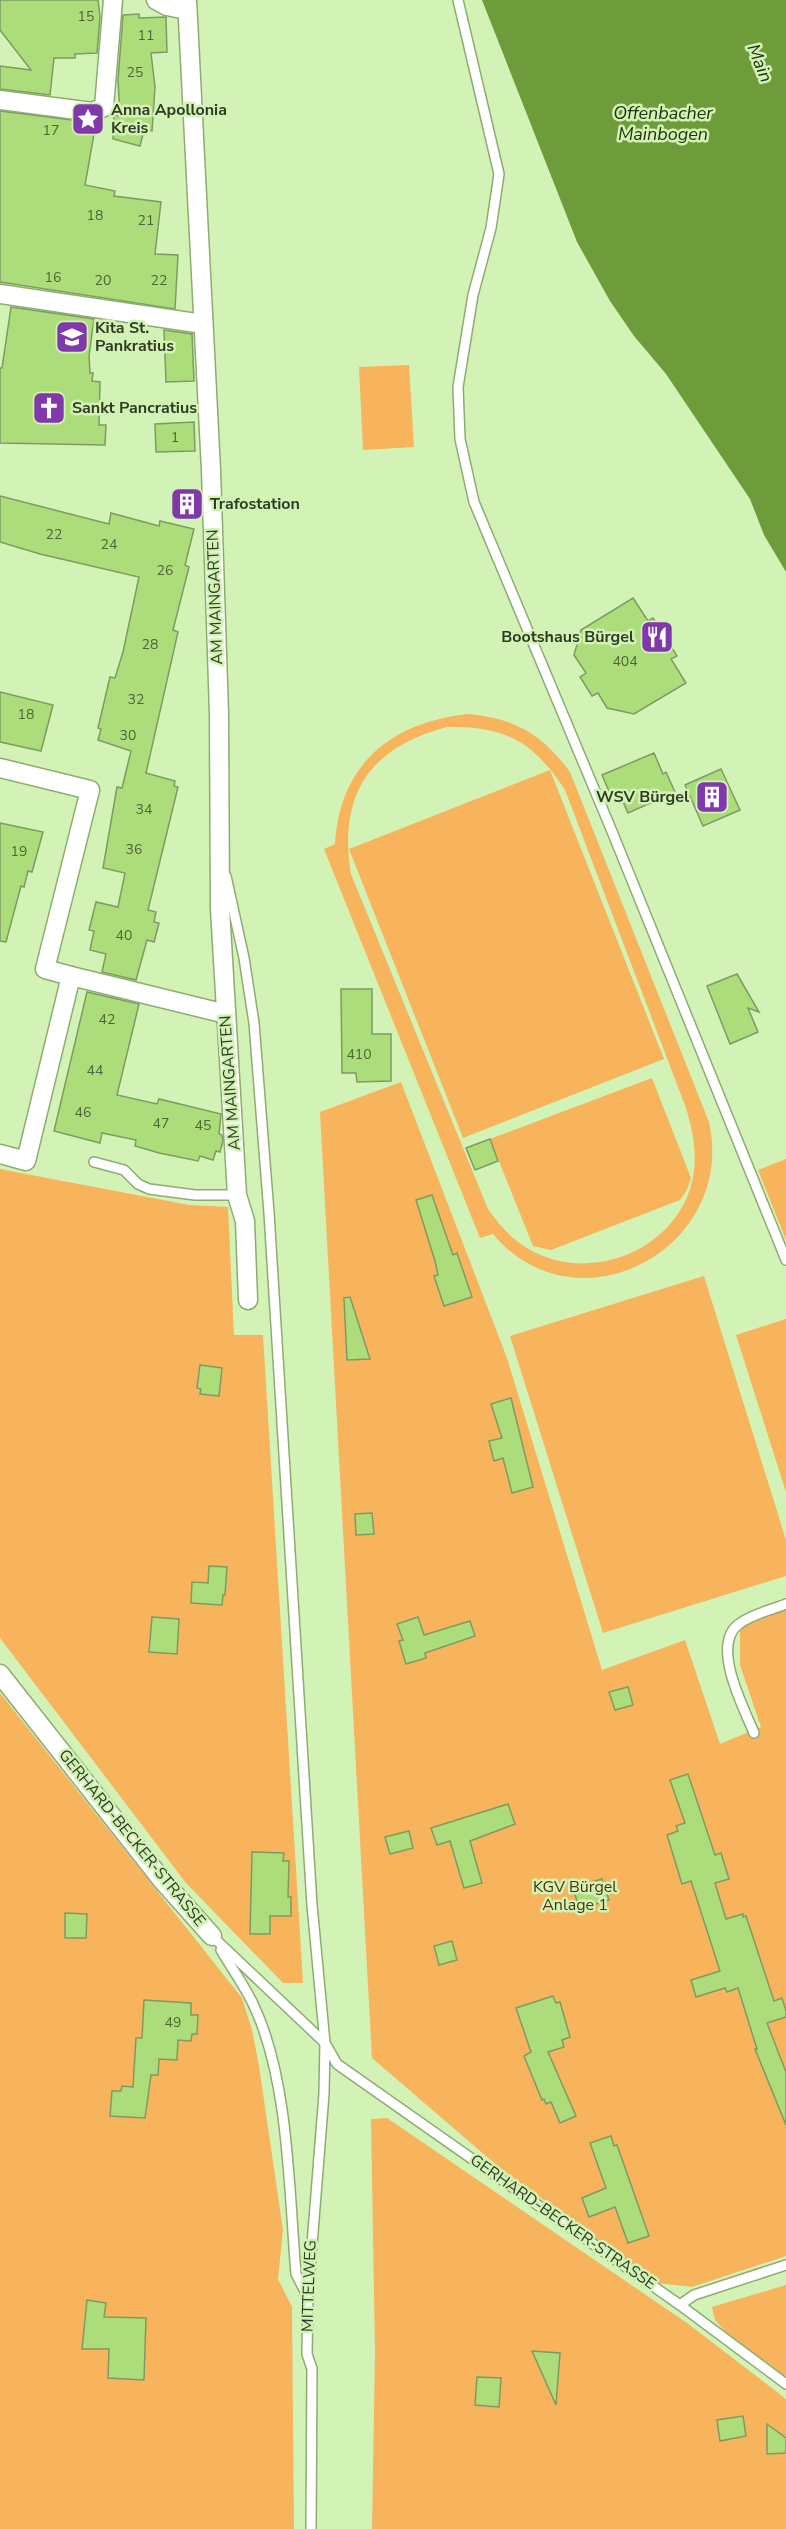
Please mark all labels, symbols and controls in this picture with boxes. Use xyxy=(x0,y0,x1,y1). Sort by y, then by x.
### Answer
house number: 15 xyxy=(78,7,94,26)
house number: 11 xyxy=(138,26,154,45)
water label: Main xyxy=(742,40,778,86)
house number: 25 xyxy=(127,63,143,82)
place label: Anna Apollonia Kreis xyxy=(111,99,227,139)
place icon: Anna Apollonia Kreis xyxy=(70,101,106,137)
water label: Offenbacher Mainbogen xyxy=(613,101,713,146)
house number: 17 xyxy=(43,121,59,140)
house number: 18 xyxy=(87,206,103,225)
house number: 21 xyxy=(138,211,154,230)
house number: 16 xyxy=(45,268,61,287)
house number: 20 xyxy=(95,271,111,290)
house number: 22 xyxy=(151,271,167,290)
place label: Kita St. Pankratius xyxy=(95,317,174,357)
school or university icon: Kita St. Pankratius xyxy=(54,319,90,355)
church icon: Sankt Pancratius xyxy=(31,390,67,426)
place label: Sankt Pancratius xyxy=(72,397,197,419)
house number: 1 xyxy=(171,428,179,447)
building icon: Trafostation xyxy=(169,486,205,522)
place label: Trafostation xyxy=(210,493,300,515)
house number: 22 xyxy=(46,525,62,544)
street label: AM MAINGARTEN xyxy=(202,529,228,665)
house number: 24 xyxy=(101,535,117,554)
house number: 26 xyxy=(157,561,173,580)
restaurant icon: Bootshaus Bürgel xyxy=(639,619,675,655)
place label: Bootshaus Bürgel xyxy=(501,626,634,648)
house number: 28 xyxy=(142,635,158,654)
house number: 404 xyxy=(612,652,638,671)
house number: 32 xyxy=(128,690,144,709)
house number: 18 xyxy=(18,705,34,724)
house number: 30 xyxy=(120,726,136,745)
building icon: WSV Bürgel xyxy=(694,779,730,815)
place label: WSV Bürgel xyxy=(596,786,689,808)
house number: 34 xyxy=(136,800,152,819)
house number: 36 xyxy=(126,840,142,859)
house number: 19 xyxy=(11,842,27,861)
house number: 40 xyxy=(116,926,132,945)
house number: 42 xyxy=(99,1010,115,1029)
street label: AM MAINGARTEN xyxy=(214,1015,246,1151)
house number: 410 xyxy=(346,1045,372,1064)
house number: 44 xyxy=(87,1061,103,1080)
house number: 46 xyxy=(75,1103,91,1122)
house number: 47 xyxy=(153,1114,169,1133)
house number: 45 xyxy=(195,1116,211,1135)
street label: GERHARD-BECKER-STRASSE xyxy=(54,1745,210,1931)
park label: KGV Bürgel Anlage 1 xyxy=(533,1876,617,1916)
house number: 49 xyxy=(165,2013,181,2032)
street label: GERHARD-BECKER-STRASSE xyxy=(466,2149,660,2295)
street label: MITTELWEG xyxy=(296,2240,322,2332)

